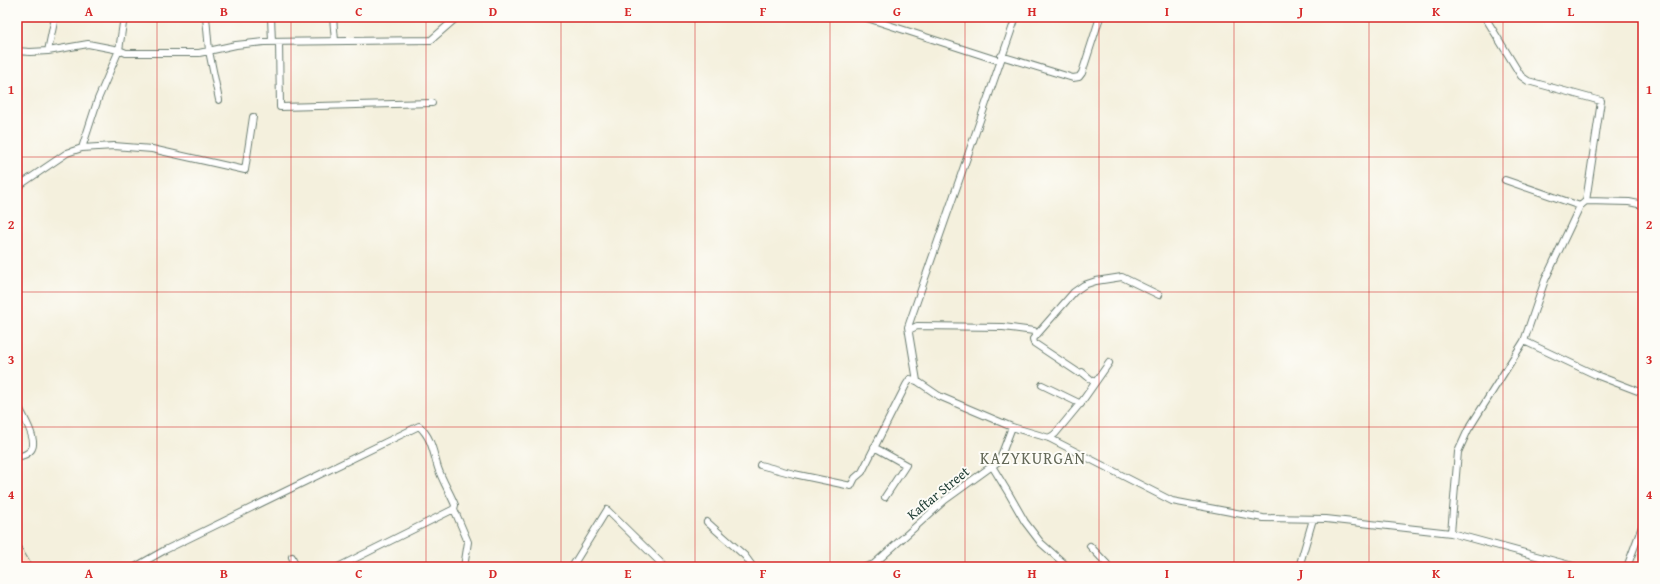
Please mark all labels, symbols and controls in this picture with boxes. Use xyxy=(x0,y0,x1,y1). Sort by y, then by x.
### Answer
text: A xyxy=(85,2,94,21)
text: B xyxy=(220,2,228,21)
text: C xyxy=(355,2,363,21)
text: D xyxy=(489,2,497,21)
text: E xyxy=(625,2,632,21)
text: F xyxy=(760,2,767,21)
text: G xyxy=(893,2,901,21)
text: H xyxy=(1027,2,1037,21)
text: I xyxy=(1165,2,1169,21)
text: J xyxy=(1297,2,1304,21)
text: K xyxy=(1432,2,1441,21)
text: L xyxy=(1568,2,1575,21)
text: 1 xyxy=(8,80,14,99)
text: 1 xyxy=(1646,80,1652,99)
text: 2 xyxy=(8,215,15,234)
text: 2 xyxy=(1646,215,1653,234)
text: 3 xyxy=(8,350,14,369)
text: 3 xyxy=(1646,350,1652,369)
district label: KAZYKURGAN xyxy=(980,446,1086,470)
street label: Kaftar Street xyxy=(902,462,974,524)
text: 4 xyxy=(8,485,15,504)
text: 4 xyxy=(1646,485,1653,504)
text: A xyxy=(85,564,94,583)
text: B xyxy=(220,564,228,583)
text: C xyxy=(355,564,363,583)
text: D xyxy=(489,564,497,583)
text: E xyxy=(625,564,632,583)
text: F xyxy=(760,564,767,583)
text: G xyxy=(893,564,901,583)
text: H xyxy=(1027,564,1037,583)
text: I xyxy=(1165,564,1169,583)
text: J xyxy=(1297,564,1304,583)
text: K xyxy=(1432,564,1441,583)
text: L xyxy=(1568,564,1575,583)

